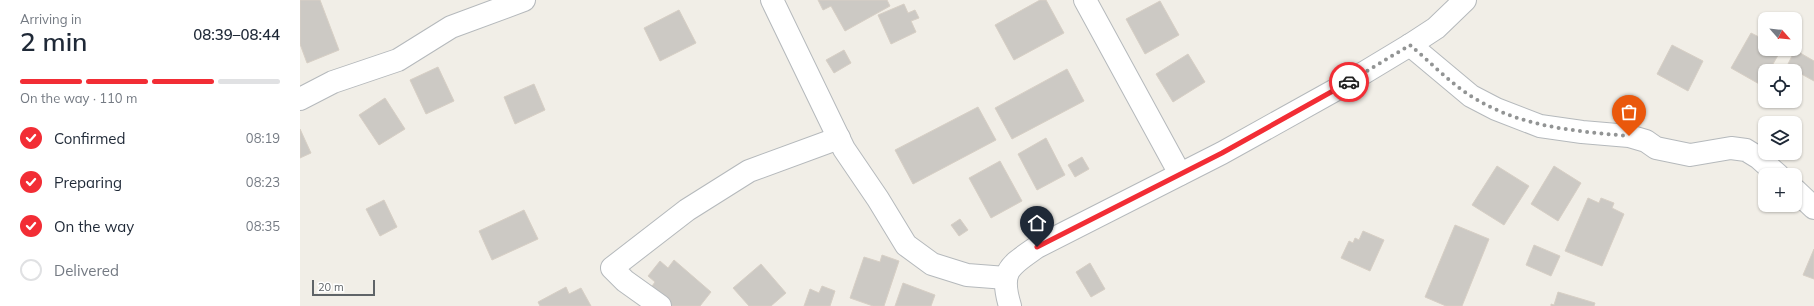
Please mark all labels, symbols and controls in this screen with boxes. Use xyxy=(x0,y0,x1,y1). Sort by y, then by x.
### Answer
text: Arriving in xyxy=(20,11,82,27)
north arrow xyxy=(1758,12,1802,56)
map controls xyxy=(1758,12,1802,212)
text: 2 min xyxy=(20,25,88,58)
text: 08:39–08:44 xyxy=(193,25,280,44)
courier xyxy=(1329,62,1369,102)
button: locate xyxy=(1758,64,1802,108)
icon: car xyxy=(1338,71,1360,93)
text: On the way · 110 m xyxy=(20,90,137,106)
pin xyxy=(1612,95,1646,136)
icon: bag xyxy=(1618,101,1640,123)
button: layers xyxy=(1758,116,1802,160)
icon: check xyxy=(20,127,42,149)
text: Confirmed xyxy=(54,129,125,148)
text: 08:19 xyxy=(246,130,280,146)
button: + xyxy=(1758,168,1802,212)
icon: check xyxy=(20,171,42,193)
text: Preparing xyxy=(54,173,122,192)
text: 08:23 xyxy=(246,174,280,190)
pin xyxy=(1020,206,1054,247)
icon: home xyxy=(1026,212,1048,234)
icon: check xyxy=(20,215,42,237)
text: On the way xyxy=(54,217,134,236)
text: 08:35 xyxy=(246,218,280,234)
text: Delivered xyxy=(54,261,119,280)
scale bar xyxy=(312,278,375,297)
text: 20 m xyxy=(318,280,344,294)

